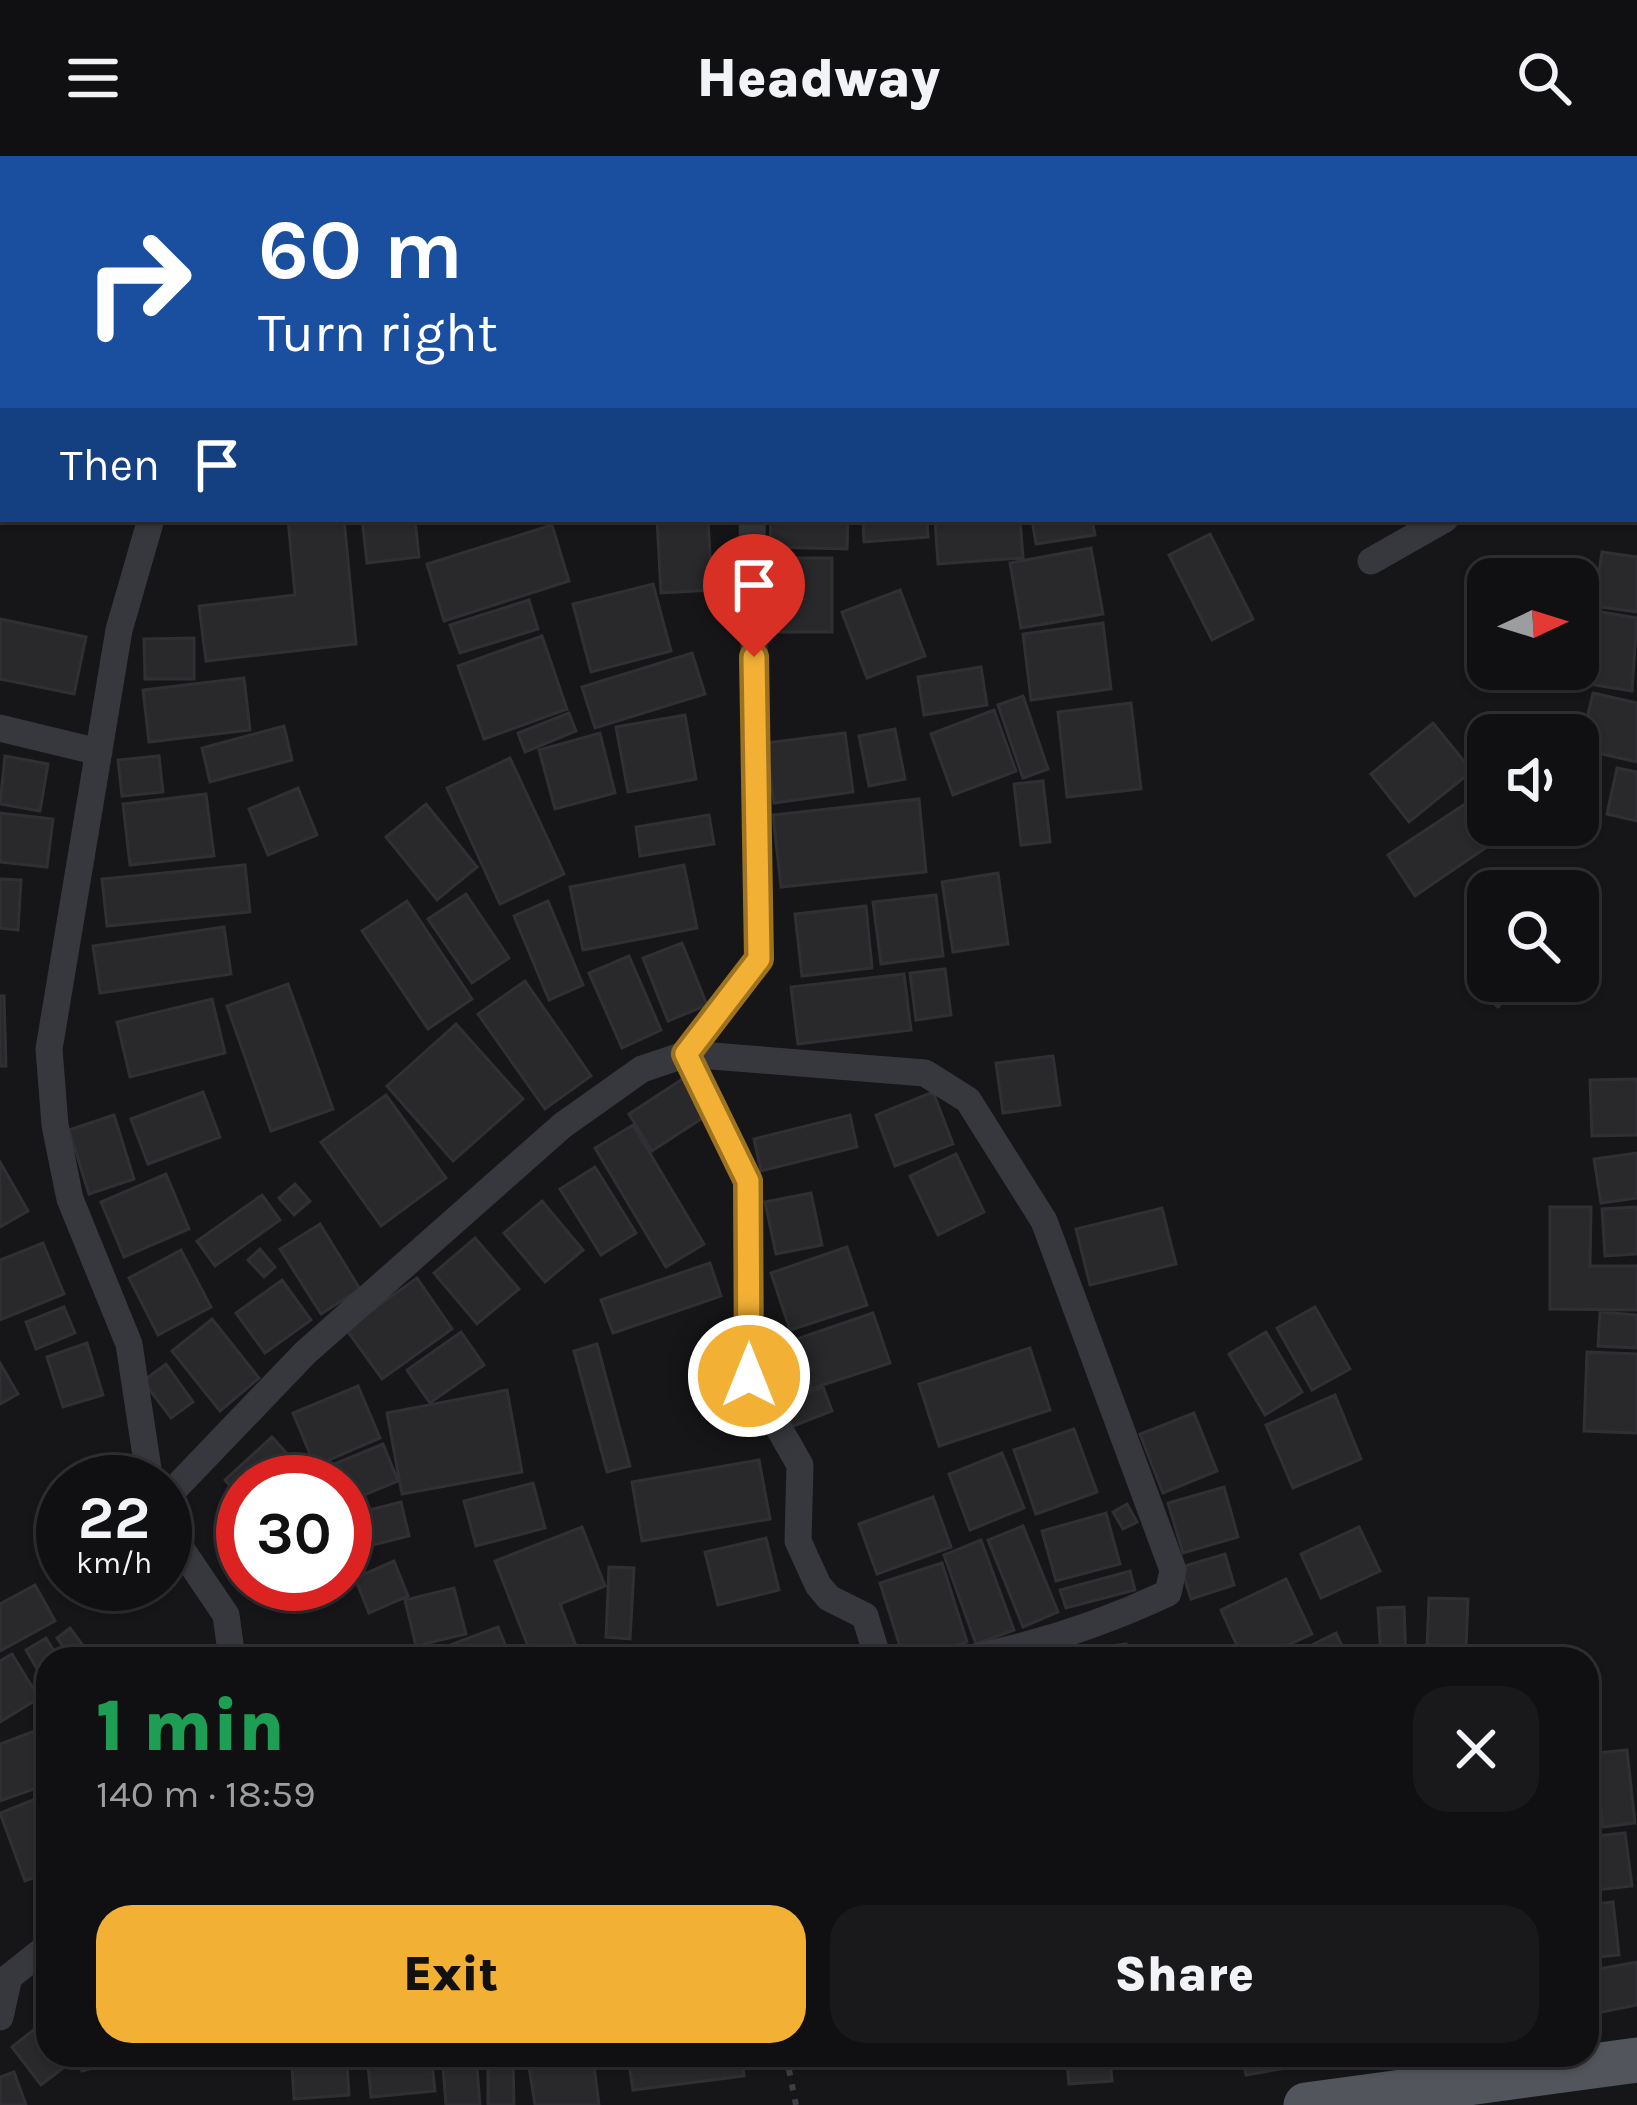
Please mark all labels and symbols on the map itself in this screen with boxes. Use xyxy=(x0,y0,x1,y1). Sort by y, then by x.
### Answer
pin xyxy=(703,534,805,657)
north arrow xyxy=(1467,558,1599,690)
position arrow xyxy=(686,1313,812,1439)
speed limit sign: 30 xyxy=(216,1455,372,1611)

